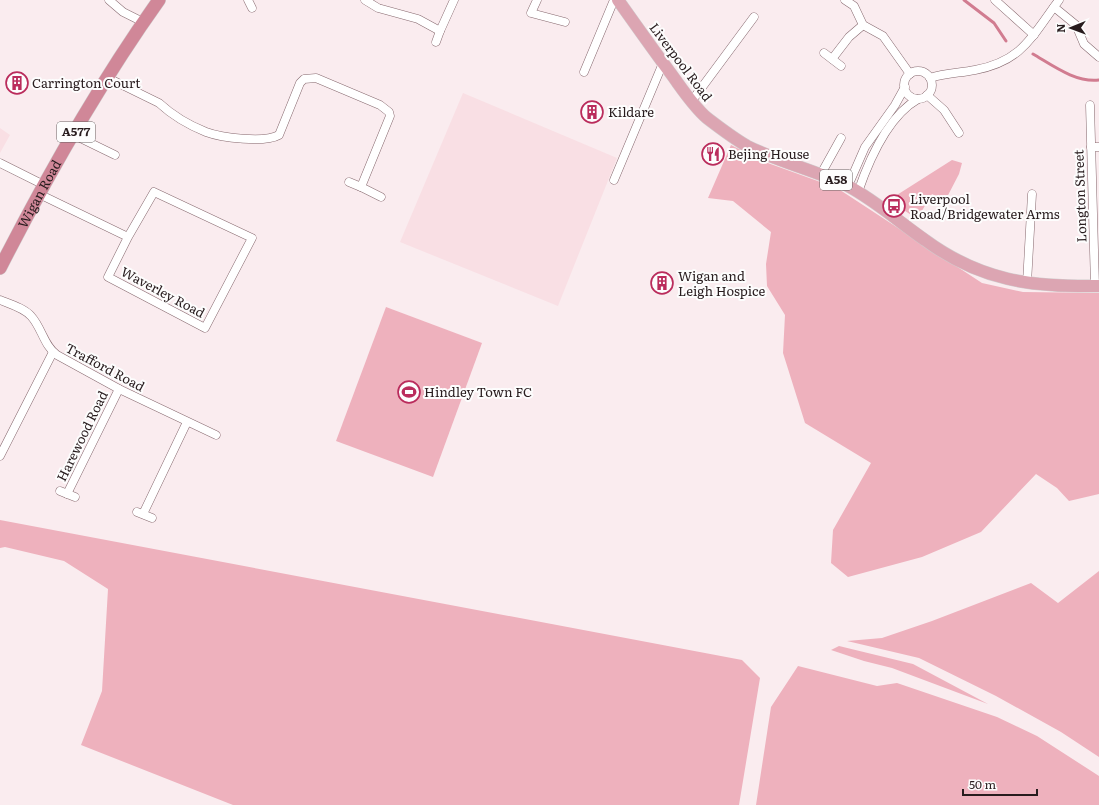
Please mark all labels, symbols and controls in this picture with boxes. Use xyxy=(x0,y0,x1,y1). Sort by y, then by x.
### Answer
north arrow xyxy=(1051,8,1091,48)
street label: Liverpool Road xyxy=(646,18,717,105)
text: N xyxy=(1052,23,1068,33)
building icon: Carrington Court xyxy=(4,70,30,96)
place label: Carrington Court xyxy=(32,73,141,92)
building icon: Kildare xyxy=(579,99,605,125)
place label: Kildare xyxy=(608,102,654,121)
road number: A577 xyxy=(57,122,95,142)
restaurant icon: Bejing House xyxy=(700,141,726,167)
place label: Bejing House xyxy=(728,144,810,163)
street label: Longton Street xyxy=(1068,149,1091,243)
street label: Wigan Road xyxy=(13,156,65,231)
road number: A58 xyxy=(820,170,852,190)
place label: Liverpool Road/Bridgewater Arms xyxy=(910,189,1060,223)
bus stop icon: Liverpool Road/Bridgewater Arms xyxy=(881,193,907,219)
street label: Waverley Road xyxy=(118,261,209,322)
place label: Wigan and Leigh Hospice xyxy=(678,266,766,300)
building icon: Wigan and Leigh Hospice xyxy=(649,270,675,296)
street label: Trafford Road xyxy=(62,338,148,395)
sports icon: Hindley Town FC xyxy=(396,379,422,405)
place label: Hindley Town FC xyxy=(424,382,532,401)
street label: Harewood Road xyxy=(51,387,112,484)
scale bar xyxy=(963,771,1037,797)
text: 50 m xyxy=(969,775,996,793)

